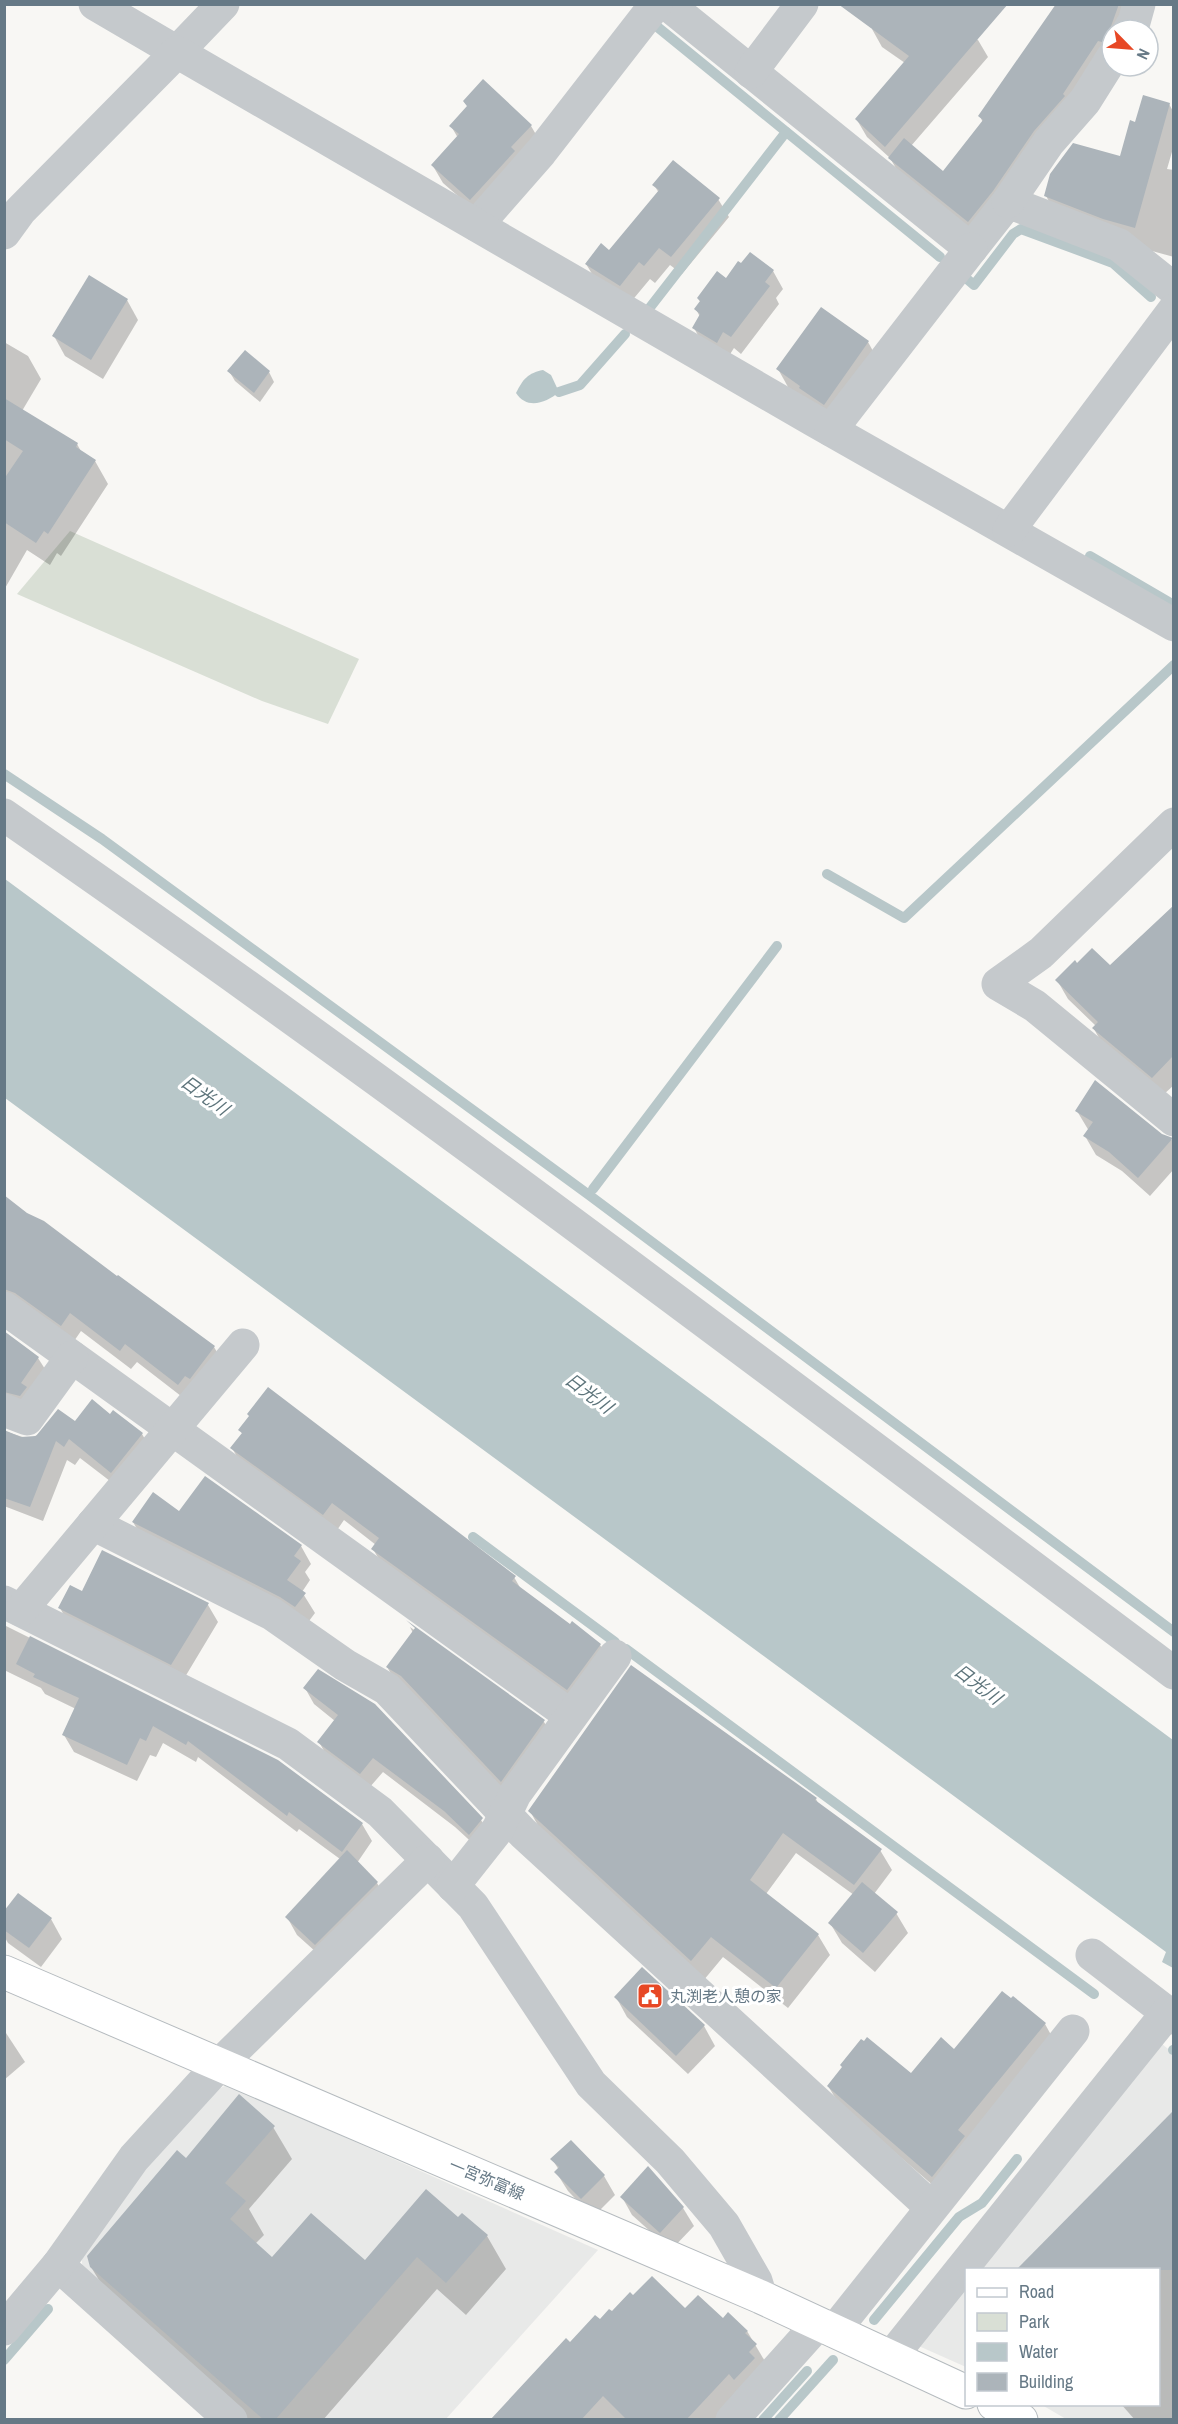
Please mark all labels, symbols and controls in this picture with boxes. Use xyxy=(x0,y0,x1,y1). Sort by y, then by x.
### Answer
north arrow xyxy=(1100,18,1160,78)
text: N xyxy=(1132,45,1156,63)
water label: 日光川 xyxy=(176,1069,236,1122)
water label: 日光川 xyxy=(560,1367,620,1420)
water label: 日光川 xyxy=(949,1658,1009,1711)
public building icon: 丸渕老人憩の家 xyxy=(635,1981,665,2011)
place label: 丸渕老人憩の家 xyxy=(670,1985,782,2007)
street label: 一宮弥富線 xyxy=(446,2153,528,2205)
legend xyxy=(965,2268,1160,2406)
text: Road xyxy=(1019,2279,1054,2304)
text: Park xyxy=(1019,2309,1050,2334)
text: Water xyxy=(1019,2339,1058,2364)
text: Building xyxy=(1019,2369,1074,2394)

